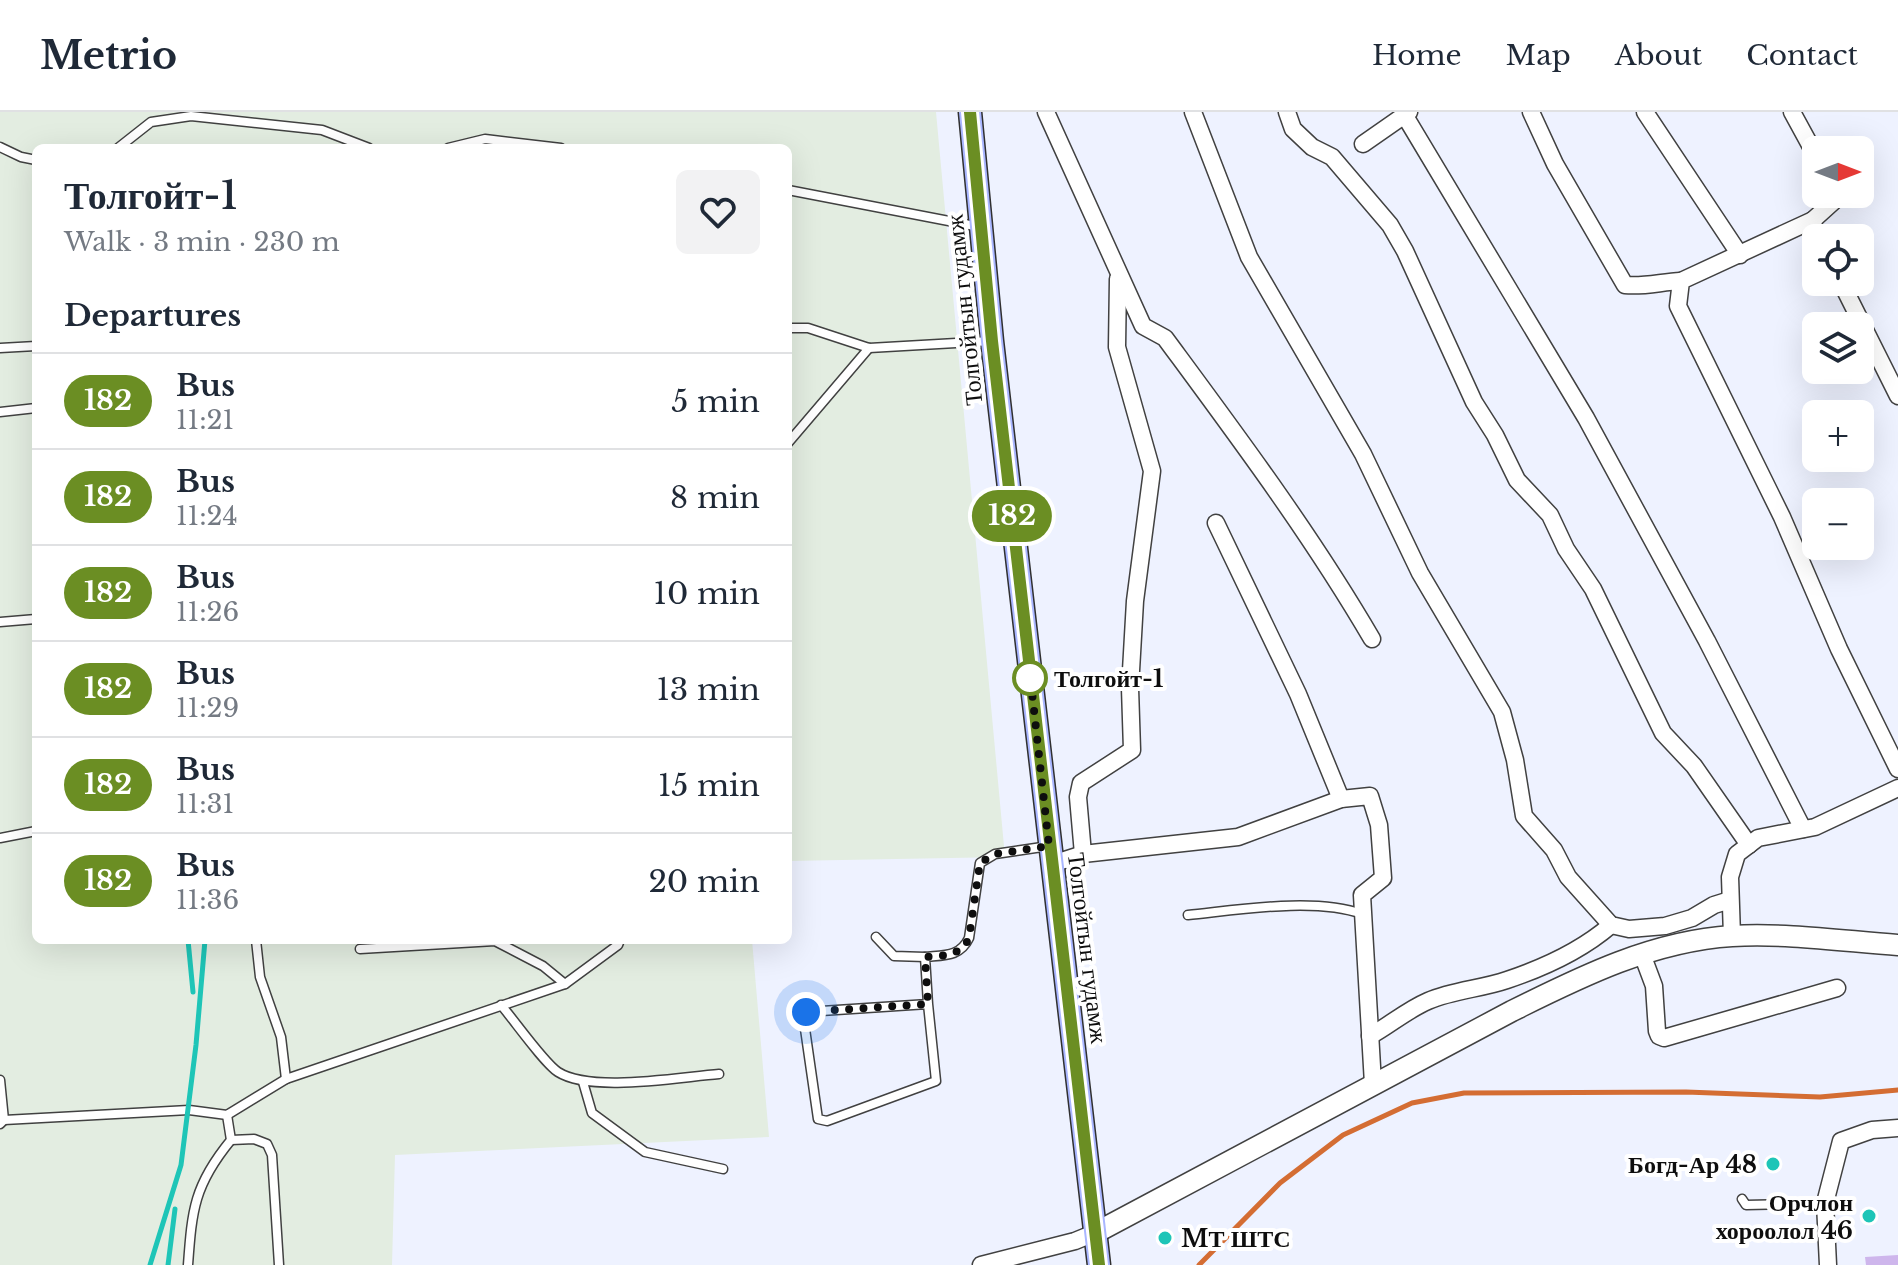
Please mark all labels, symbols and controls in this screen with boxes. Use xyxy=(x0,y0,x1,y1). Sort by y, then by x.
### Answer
text: Metrio xyxy=(40,32,177,79)
text: Home xyxy=(1372,38,1462,73)
text: Map xyxy=(1506,38,1571,73)
text: About xyxy=(1615,38,1702,73)
text: Contact xyxy=(1746,38,1858,73)
north arrow xyxy=(1802,136,1874,208)
map controls xyxy=(1802,136,1874,560)
button: heart xyxy=(676,170,760,254)
text: Толгойт-1 xyxy=(64,172,237,219)
street label: Толгойтын гудамж xyxy=(940,213,988,407)
button: locate xyxy=(1802,224,1874,296)
text: Walk · 3 min · 230 m xyxy=(64,226,340,258)
text: Departures xyxy=(64,297,241,334)
button: layers xyxy=(1802,312,1874,384)
text: Bus xyxy=(176,367,235,404)
text: 182 xyxy=(84,383,132,418)
text: 5 min xyxy=(671,383,760,420)
button: + xyxy=(1802,400,1874,472)
text: 11:21 xyxy=(176,404,234,436)
text: Bus xyxy=(176,463,235,500)
text: 182 xyxy=(84,479,132,514)
text: 8 min xyxy=(670,479,760,516)
button: − xyxy=(1802,488,1874,560)
line badge: 182 xyxy=(966,490,1058,542)
text: 182 xyxy=(988,498,1036,533)
text: 11:24 xyxy=(176,500,238,532)
text: Bus xyxy=(176,559,235,596)
text: 182 xyxy=(84,575,132,610)
text: 10 min xyxy=(654,575,760,612)
text: 11:26 xyxy=(176,596,239,628)
text: Bus xyxy=(176,655,235,692)
marker: Толгойт-1 xyxy=(1013,661,1047,695)
place label: Толгойт-1 xyxy=(1054,664,1163,693)
text: 182 xyxy=(84,671,132,706)
text: 13 min xyxy=(656,671,760,708)
text: 11:29 xyxy=(176,692,239,724)
text: Bus xyxy=(176,751,235,788)
text: 182 xyxy=(84,767,132,802)
text: 15 min xyxy=(658,767,760,804)
text: 11:31 xyxy=(176,788,234,820)
text: Bus xyxy=(176,847,235,884)
street label: Толгойтын гудамж xyxy=(1062,851,1114,1045)
text: 182 xyxy=(84,863,132,898)
text: 20 min xyxy=(648,863,760,900)
text: 11:36 xyxy=(176,884,239,916)
your location xyxy=(786,992,826,1032)
place label: Богд-Ар 48 xyxy=(1628,1150,1757,1179)
marker: Богд-Ар 48 xyxy=(1764,1155,1782,1173)
place label: Орчлон хороолол 46 xyxy=(1716,1188,1853,1245)
marker: Орчлон хороолол 46 xyxy=(1860,1207,1878,1225)
place label: MТ ШТС xyxy=(1181,1224,1291,1253)
marker: MТ ШТС xyxy=(1156,1229,1174,1247)

